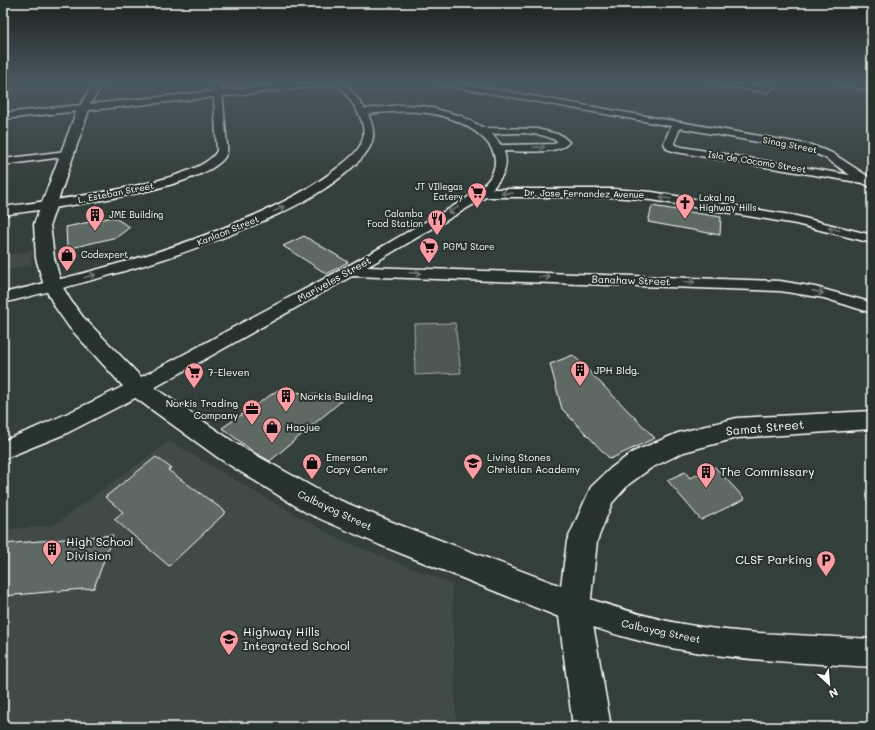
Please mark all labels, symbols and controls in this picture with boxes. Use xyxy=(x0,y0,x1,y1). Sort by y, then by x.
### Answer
street label: Sinag Street xyxy=(762,134,818,155)
one-way arrow xyxy=(532,143,545,151)
street label: Isla de Cocomo Street xyxy=(707,148,807,175)
street label: L. Esteban Street xyxy=(77,180,155,205)
place label: JT VIllegas Eatery xyxy=(415,181,463,202)
supermarket icon: JT VIllegas Eatery xyxy=(466,181,488,209)
street label: Dr. Jose Fernandez Avenue xyxy=(524,187,644,200)
one-way arrow xyxy=(501,189,514,197)
church icon: Lokal ng Highway Hills xyxy=(674,192,696,220)
place label: Lokal ng Highway Hills xyxy=(699,192,757,213)
one-way arrow xyxy=(659,194,672,202)
building icon: JME Building xyxy=(84,204,106,232)
one-way arrow xyxy=(272,205,284,213)
one-way arrow xyxy=(447,207,459,215)
place label: Calamba Food Station xyxy=(367,208,423,229)
restaurant icon: Calamba Food Station xyxy=(426,208,448,236)
place label: JME Building xyxy=(109,209,163,220)
street label: Kanlaon Street xyxy=(195,213,260,248)
one-way arrow xyxy=(828,225,841,233)
supermarket icon: PGMJ Store xyxy=(418,236,440,264)
place label: PGMJ Store xyxy=(443,241,495,252)
shop icon: Codexpert xyxy=(56,244,78,272)
place label: Codexpert xyxy=(81,249,128,260)
street label: Mariveles Street xyxy=(295,253,373,305)
one-way arrow xyxy=(408,269,421,277)
one-way arrow xyxy=(84,271,97,279)
street label: Banahaw Street xyxy=(591,272,671,288)
one-way arrow xyxy=(538,274,551,281)
one-way arrow xyxy=(682,279,695,286)
one-way arrow xyxy=(812,288,825,296)
building icon: JPH Bldg. xyxy=(569,359,591,387)
supermarket icon: 7-Eleven xyxy=(183,361,205,389)
place label: JPH Bldg. xyxy=(594,363,640,377)
place label: 7-Eleven xyxy=(208,365,249,379)
building icon: Norkis Building xyxy=(275,385,297,413)
place label: Norkis Building xyxy=(300,389,373,403)
place label: Norkis Trading Company xyxy=(166,396,238,422)
office icon: Norkis Trading Company xyxy=(241,398,263,426)
shop icon: Haojue xyxy=(261,416,283,444)
street label: Samat Street xyxy=(725,416,805,438)
place label: Haojue xyxy=(286,420,320,434)
place label: Emerson Copy Center xyxy=(326,450,388,476)
place label: Living Stones Christian Academy xyxy=(487,450,580,476)
shop icon: Emerson Copy Center xyxy=(301,452,323,480)
school or university icon: Living Stones Christian Academy xyxy=(462,452,484,480)
building icon: The Commissary xyxy=(695,461,717,489)
place label: The Commissary xyxy=(720,463,815,479)
street label: Calbayog Street xyxy=(296,487,374,533)
place label: High School Division xyxy=(66,533,134,563)
building icon: High School Division xyxy=(41,538,63,566)
parking icon: CLSF Parking xyxy=(815,549,837,577)
place label: CLSF Parking xyxy=(735,551,812,567)
street label: Calbayog Street xyxy=(620,616,702,646)
place label: Highway Hills Integrated School xyxy=(243,623,350,653)
school or university icon: Highway Hills Integrated School xyxy=(218,628,240,656)
north arrow xyxy=(809,664,849,704)
text: N xyxy=(827,685,841,702)

